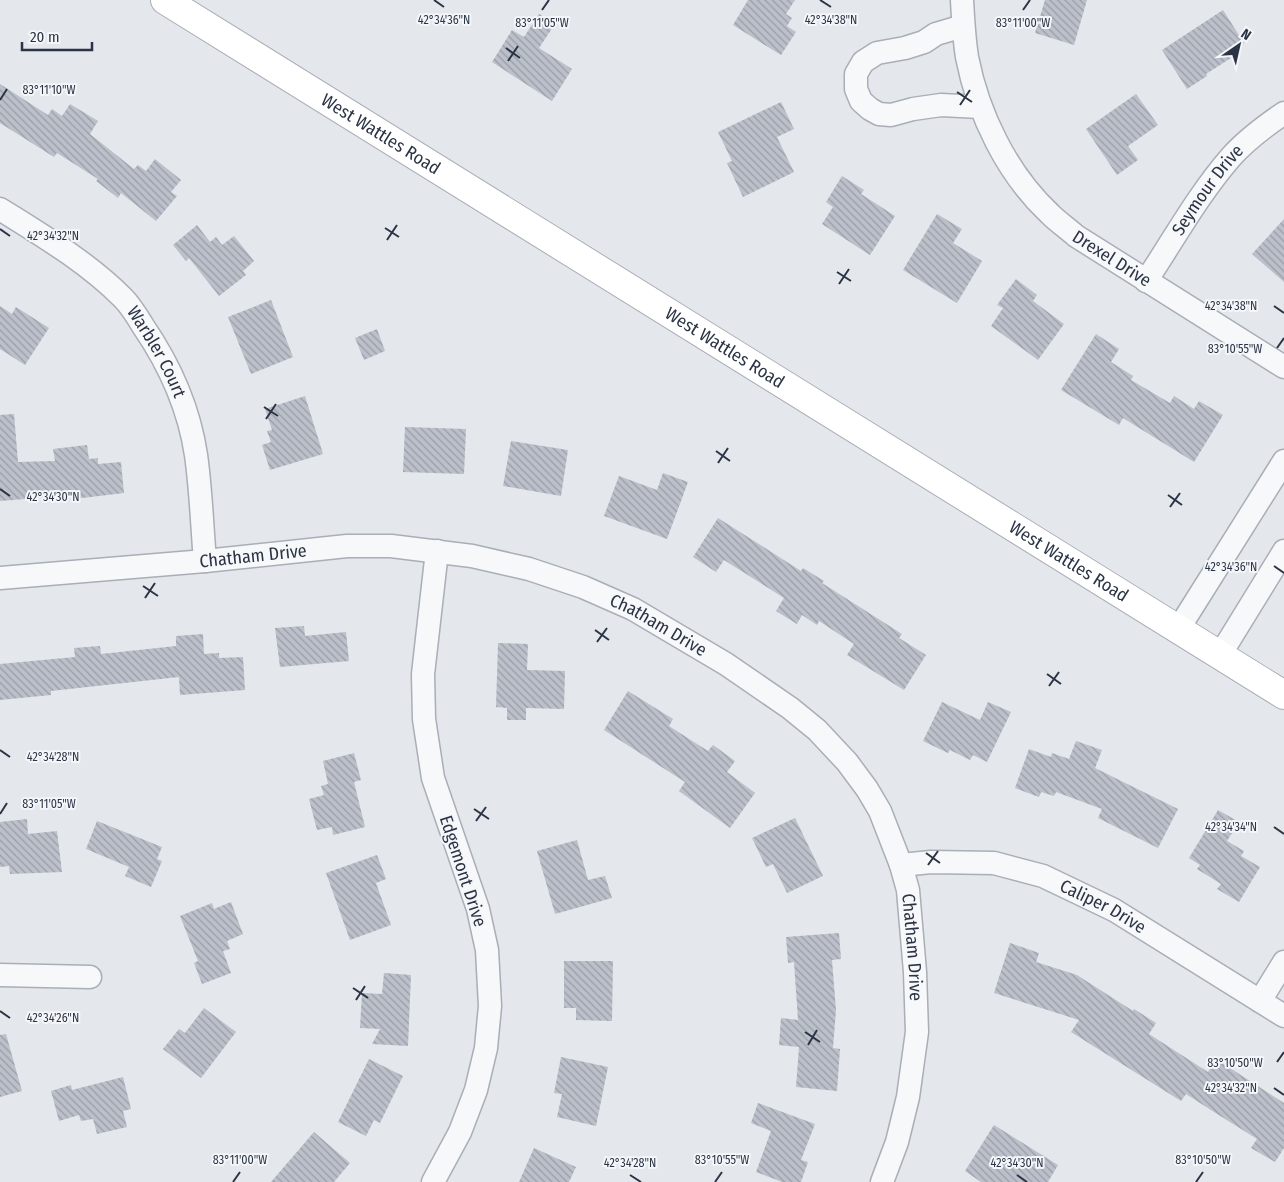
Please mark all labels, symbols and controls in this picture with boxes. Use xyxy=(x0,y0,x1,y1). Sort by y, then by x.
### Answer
text: 42°34'36"N xyxy=(418,13,470,27)
text: 42°34'38"N xyxy=(805,13,857,27)
text: 83°11'05"W xyxy=(515,16,569,30)
text: 83°11'00"W xyxy=(996,16,1050,30)
scale bar xyxy=(22,20,92,52)
north arrow xyxy=(1214,20,1264,70)
text: N xyxy=(1238,25,1254,44)
text: 20 m xyxy=(30,28,60,46)
text: 83°11'10"W xyxy=(23,83,76,97)
street label: West Wattles Road xyxy=(317,89,444,179)
street label: Seymour Drive xyxy=(1167,140,1248,239)
street label: Drexel Drive xyxy=(1068,226,1155,292)
text: 42°34'32"N xyxy=(27,229,79,243)
text: 42°34'38"N xyxy=(1205,299,1257,313)
street label: Warbler Court xyxy=(122,302,191,401)
street label: West Wattles Road xyxy=(661,302,788,393)
text: 83°10'55"W xyxy=(1208,342,1262,356)
text: 42°34'30"N xyxy=(27,490,79,504)
street label: West Wattles Road xyxy=(1005,516,1133,607)
street label: Chatham Drive xyxy=(199,539,308,572)
text: 42°34'36"N xyxy=(1205,560,1257,574)
street label: Chatham Drive xyxy=(607,589,711,661)
text: 42°34'28"N xyxy=(27,750,79,764)
text: 83°11'05"W xyxy=(22,797,76,811)
street label: Edgemont Drive xyxy=(435,813,491,930)
text: 42°34'34"N xyxy=(1205,820,1257,834)
street label: Caliper Drive xyxy=(1056,875,1150,938)
street label: Chatham Drive xyxy=(897,893,927,1001)
text: 42°34'26"N xyxy=(27,1011,79,1025)
text: 83°10'50"W xyxy=(1207,1056,1263,1070)
text: 42°34'32"N xyxy=(1205,1081,1257,1095)
text: 83°11'00"W xyxy=(213,1153,267,1167)
text: 83°10'55"W xyxy=(695,1153,749,1167)
text: 83°10'50"W xyxy=(1175,1153,1231,1167)
text: 42°34'28"N xyxy=(604,1156,656,1170)
text: 42°34'30"N xyxy=(991,1156,1043,1170)

